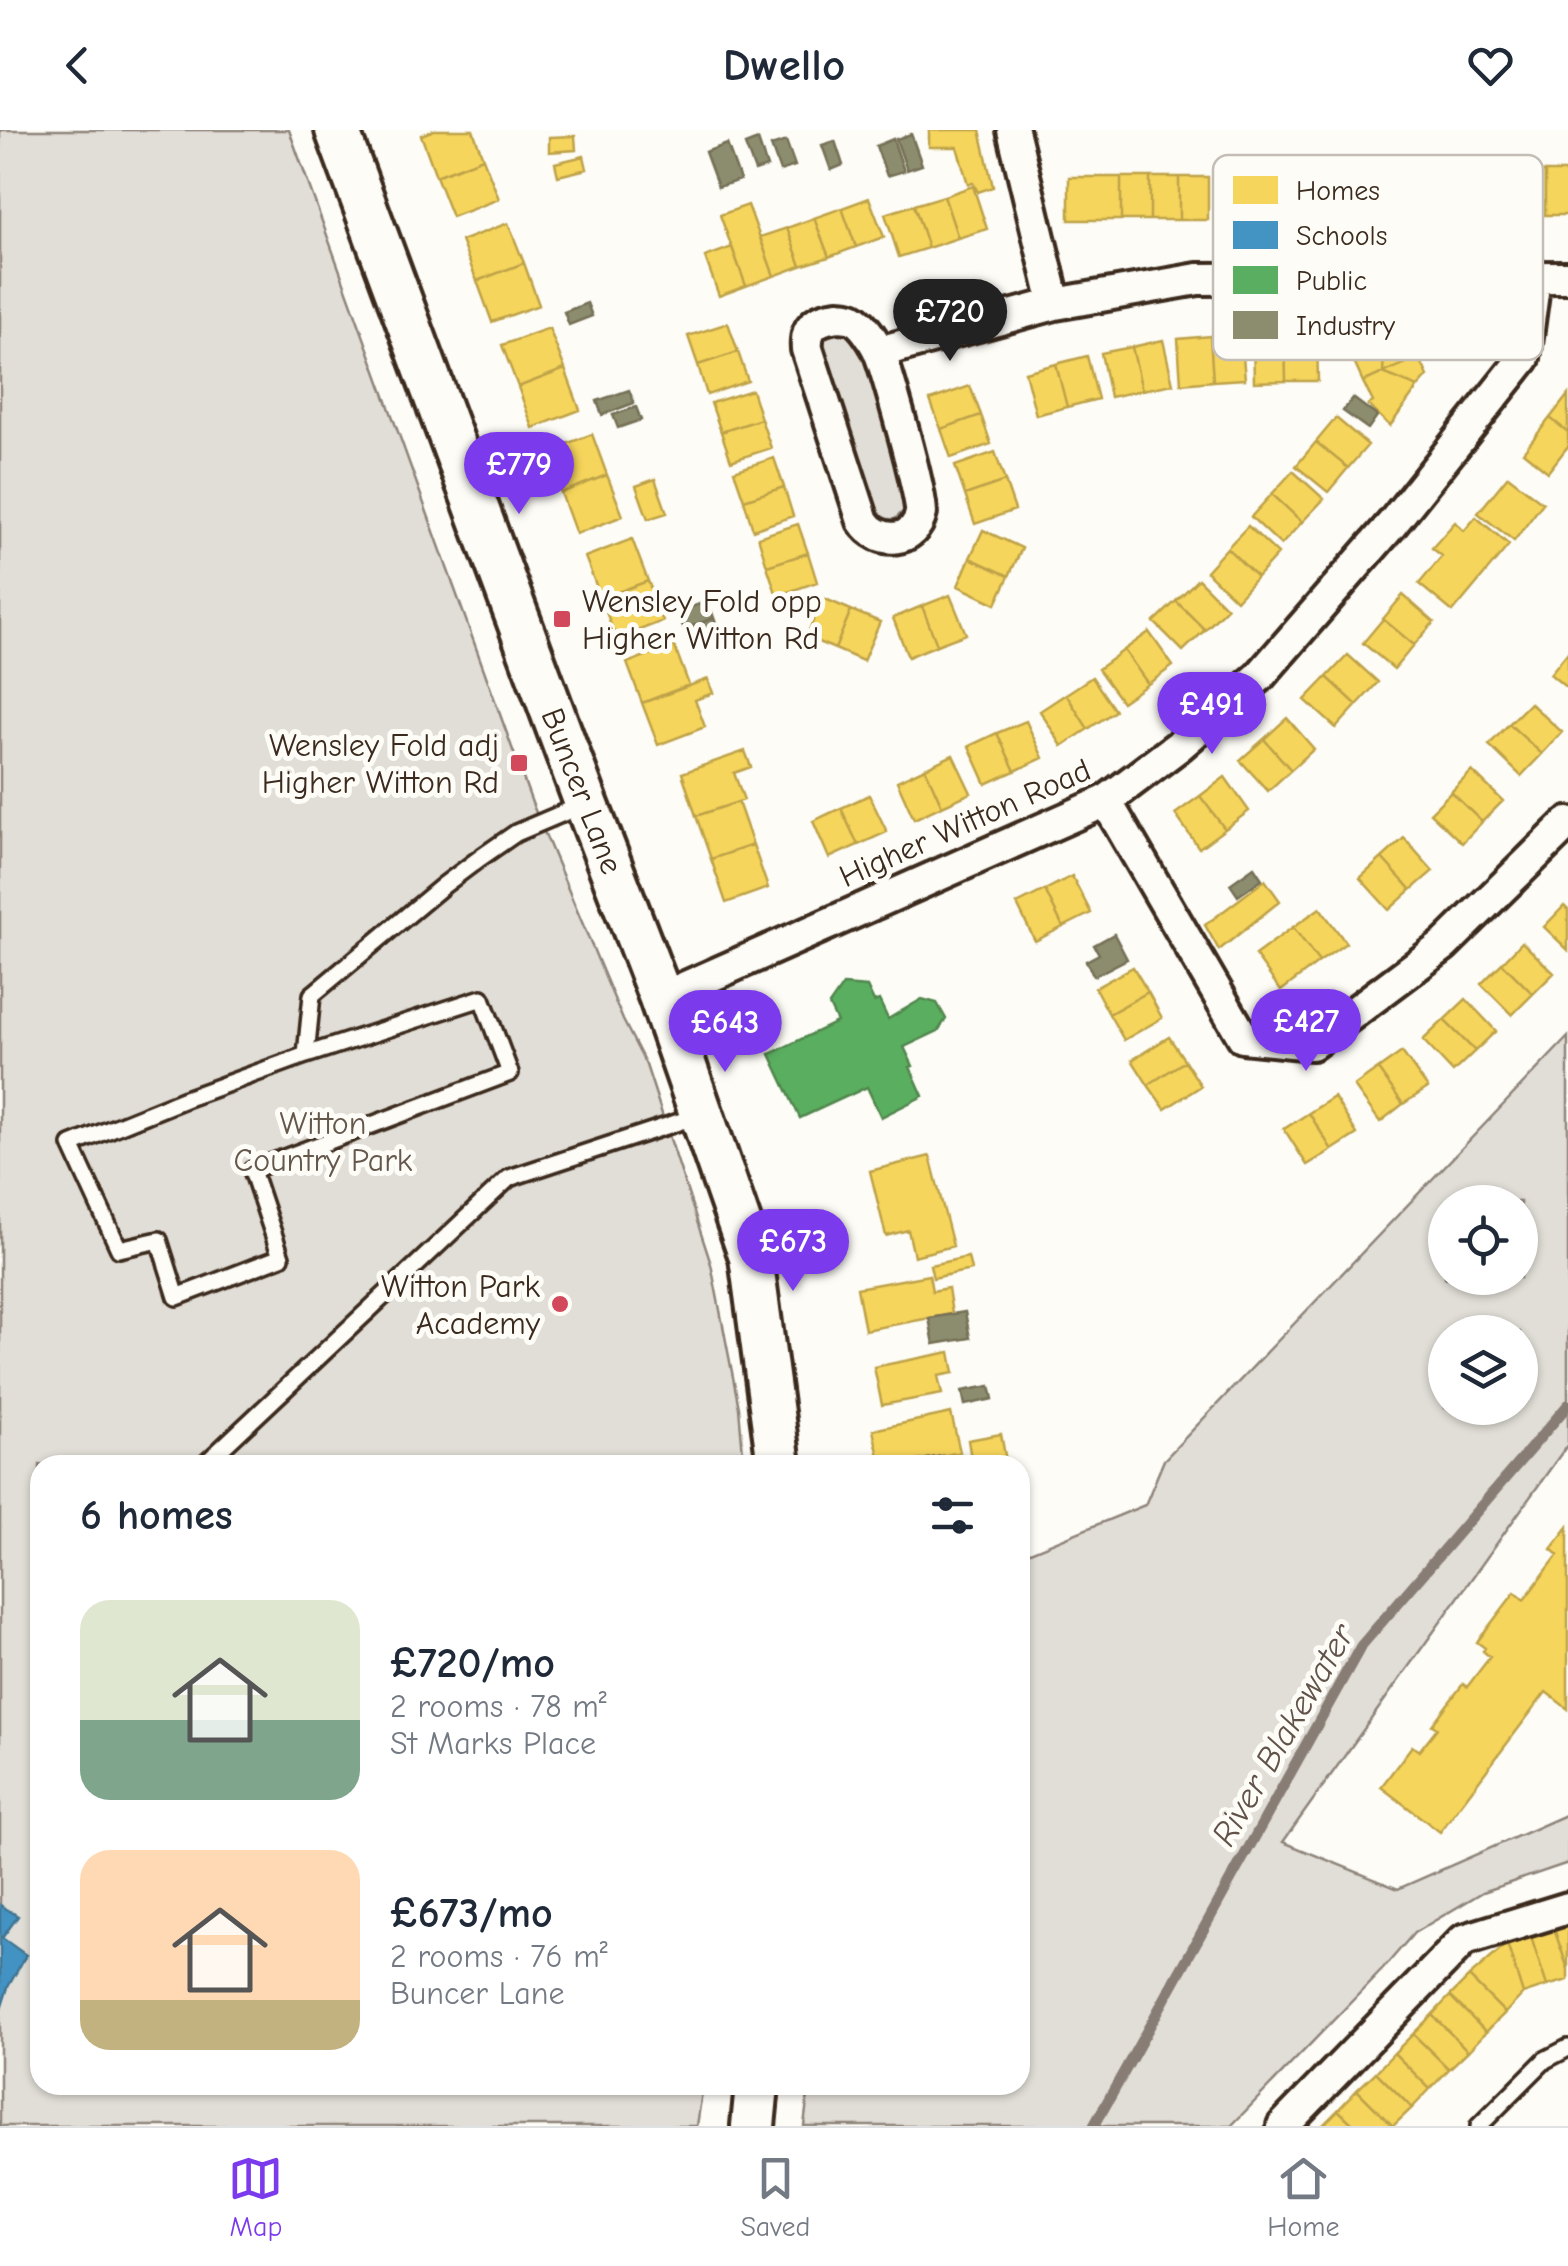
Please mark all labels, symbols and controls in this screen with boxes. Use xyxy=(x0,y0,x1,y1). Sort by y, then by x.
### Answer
icon: back xyxy=(50,38,105,93)
icon: heart xyxy=(1463,38,1518,93)
text: Dwello xyxy=(723,39,845,91)
legend xyxy=(1213,155,1543,360)
text: Homes xyxy=(1296,175,1380,207)
text: Schools xyxy=(1296,220,1387,252)
text: Public xyxy=(1296,265,1367,297)
pin: £720 xyxy=(891,279,1009,364)
text: £720 xyxy=(915,293,985,330)
text: Industry xyxy=(1296,310,1395,342)
pin: £779 xyxy=(460,432,578,517)
text: £779 xyxy=(486,446,552,483)
place label: Wensley Fold opp Higher Witton Rd xyxy=(582,583,822,657)
marker: Wensley Fold opp Higher Witton Rd xyxy=(551,608,573,630)
pin: £491 xyxy=(1153,672,1271,757)
text: £491 xyxy=(1179,686,1245,723)
street label: Buncer Lane xyxy=(533,703,631,879)
place label: Wensley Fold adj Higher Witton Rd xyxy=(262,727,499,801)
street label: Higher Witton Road xyxy=(834,751,1096,895)
marker: Wensley Fold adj Higher Witton Rd xyxy=(508,752,530,774)
pin: £427 xyxy=(1247,989,1365,1074)
pin: £643 xyxy=(666,990,784,1075)
text: £427 xyxy=(1273,1003,1339,1040)
text: £643 xyxy=(691,1004,759,1041)
park label: Witton Country Park xyxy=(234,1105,413,1179)
map controls xyxy=(1428,1185,1538,1425)
button: locate xyxy=(1428,1185,1538,1295)
pin: £673 xyxy=(734,1209,852,1294)
text: £673 xyxy=(759,1223,827,1260)
place label: Witton Park Academy xyxy=(381,1268,541,1342)
marker: Witton Park Academy xyxy=(549,1293,571,1315)
button: layers xyxy=(1428,1315,1538,1425)
icon: filters xyxy=(925,1488,980,1543)
text: 6 homes xyxy=(80,1491,233,1540)
water label: River Blakewater xyxy=(1203,1615,1364,1853)
text: £720/mo xyxy=(390,1639,555,1688)
icon: home xyxy=(160,1640,280,1760)
text: 2 rooms · 78 m² xyxy=(390,1688,607,1725)
text: St Marks Place xyxy=(390,1725,596,1762)
text: £673/mo xyxy=(390,1889,553,1938)
icon: home xyxy=(160,1890,280,2010)
text: 2 rooms · 76 m² xyxy=(390,1938,608,1975)
text: Buncer Lane xyxy=(390,1975,564,2012)
tab: Map xyxy=(228,2151,283,2243)
tab: Saved xyxy=(740,2151,810,2243)
tab: Home xyxy=(1267,2151,1340,2243)

